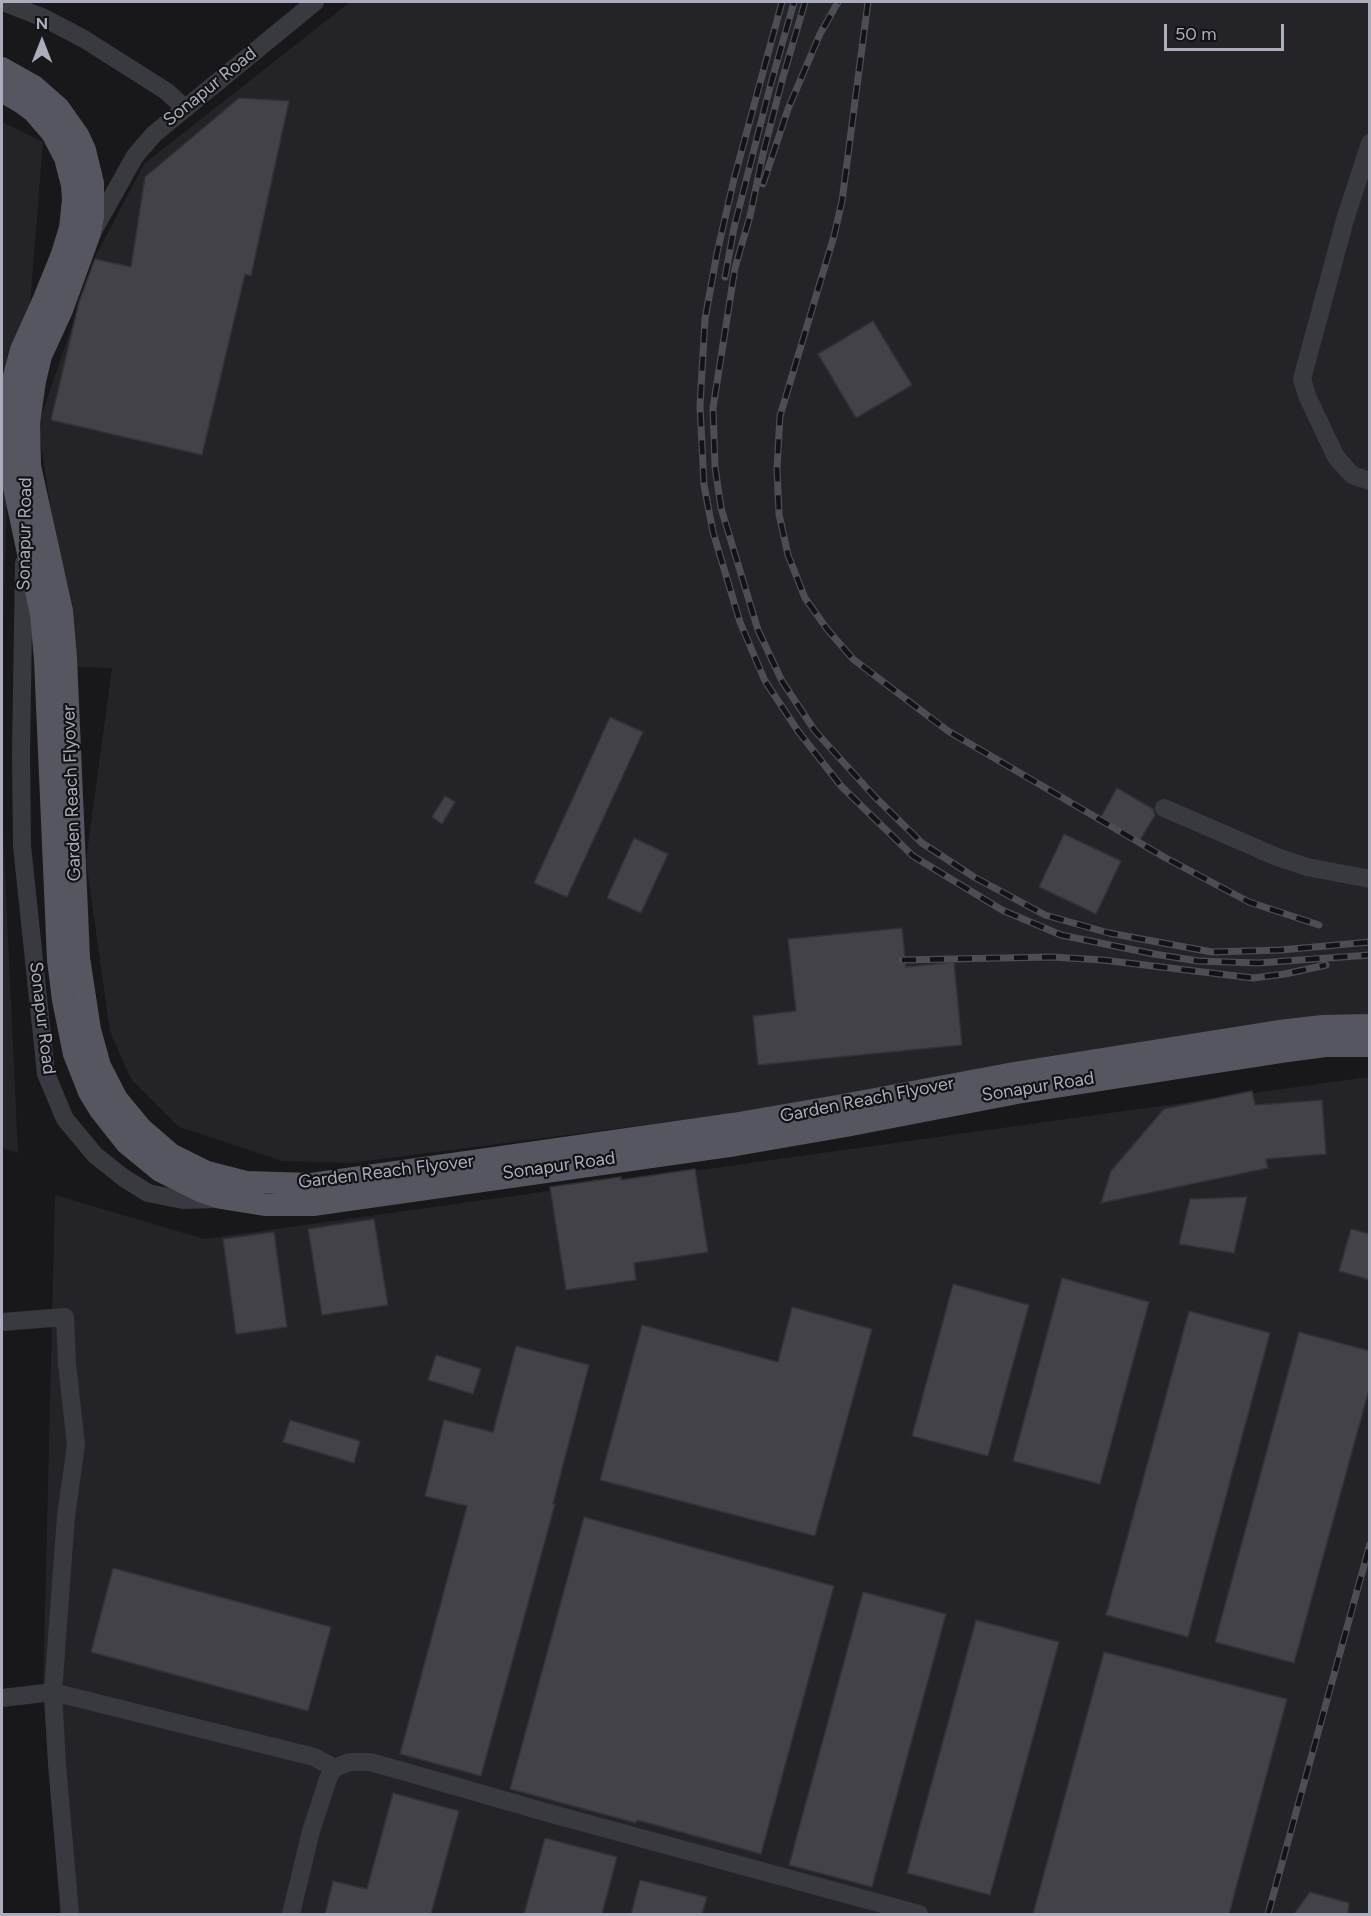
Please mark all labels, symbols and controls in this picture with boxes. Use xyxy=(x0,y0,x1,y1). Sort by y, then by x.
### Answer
north arrow xyxy=(12,12,72,72)
scale bar xyxy=(1167,12,1287,50)
text: N xyxy=(36,14,48,33)
text: 50 m xyxy=(1175,23,1217,45)
street label: Sonapur Road xyxy=(159,43,261,131)
street label: Sonapur Road xyxy=(13,477,37,591)
street label: Garden Reach Flyover xyxy=(58,704,86,882)
street label: Sonapur Road xyxy=(24,960,60,1076)
street label: Sonapur Road xyxy=(980,1067,1096,1107)
street label: Garden Reach Flyover xyxy=(778,1073,956,1127)
street label: Sonapur Road xyxy=(501,1147,617,1185)
street label: Garden Reach Flyover xyxy=(297,1151,475,1193)

